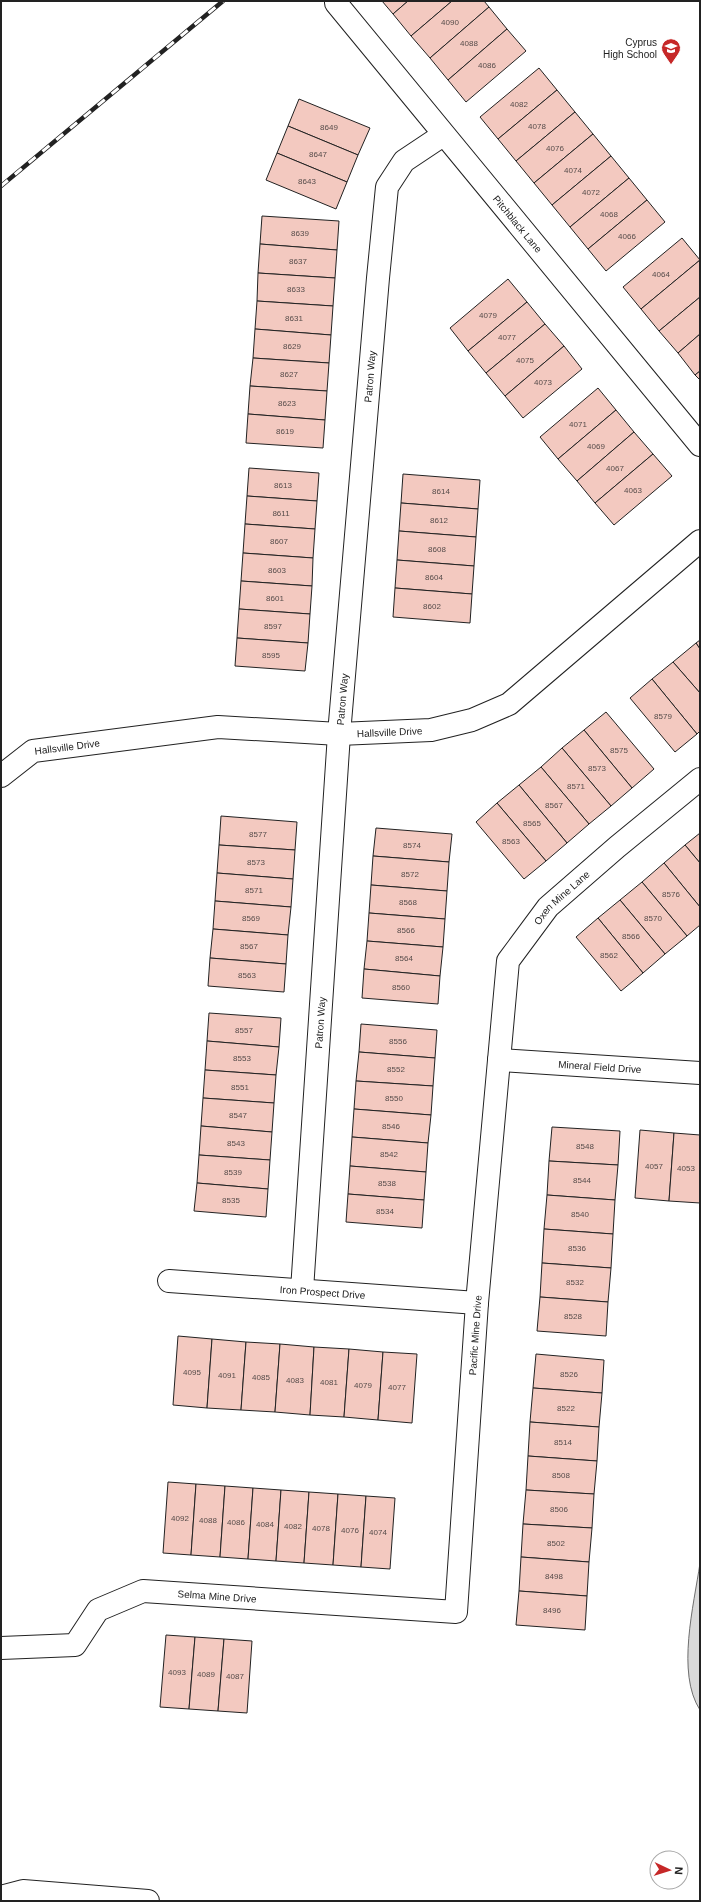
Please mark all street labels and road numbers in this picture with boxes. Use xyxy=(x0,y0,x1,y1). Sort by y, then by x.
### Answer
street label: Pitchblack Lane xyxy=(491,193,545,255)
street label: Patron Way xyxy=(362,350,377,403)
street label: Patron Way xyxy=(334,673,350,726)
street label: Hallsville Drive xyxy=(357,725,423,739)
street label: Hallsville Drive xyxy=(34,737,101,756)
street label: Oxen Mine Lane xyxy=(531,868,592,927)
street label: Patron Way xyxy=(313,996,327,1049)
street label: Mineral Field Drive xyxy=(558,1058,642,1075)
street label: Iron Prospect Drive xyxy=(279,1283,366,1301)
street label: Pacific Mine Drive xyxy=(467,1294,483,1375)
street label: Selma Mine Drive xyxy=(177,1588,257,1604)

